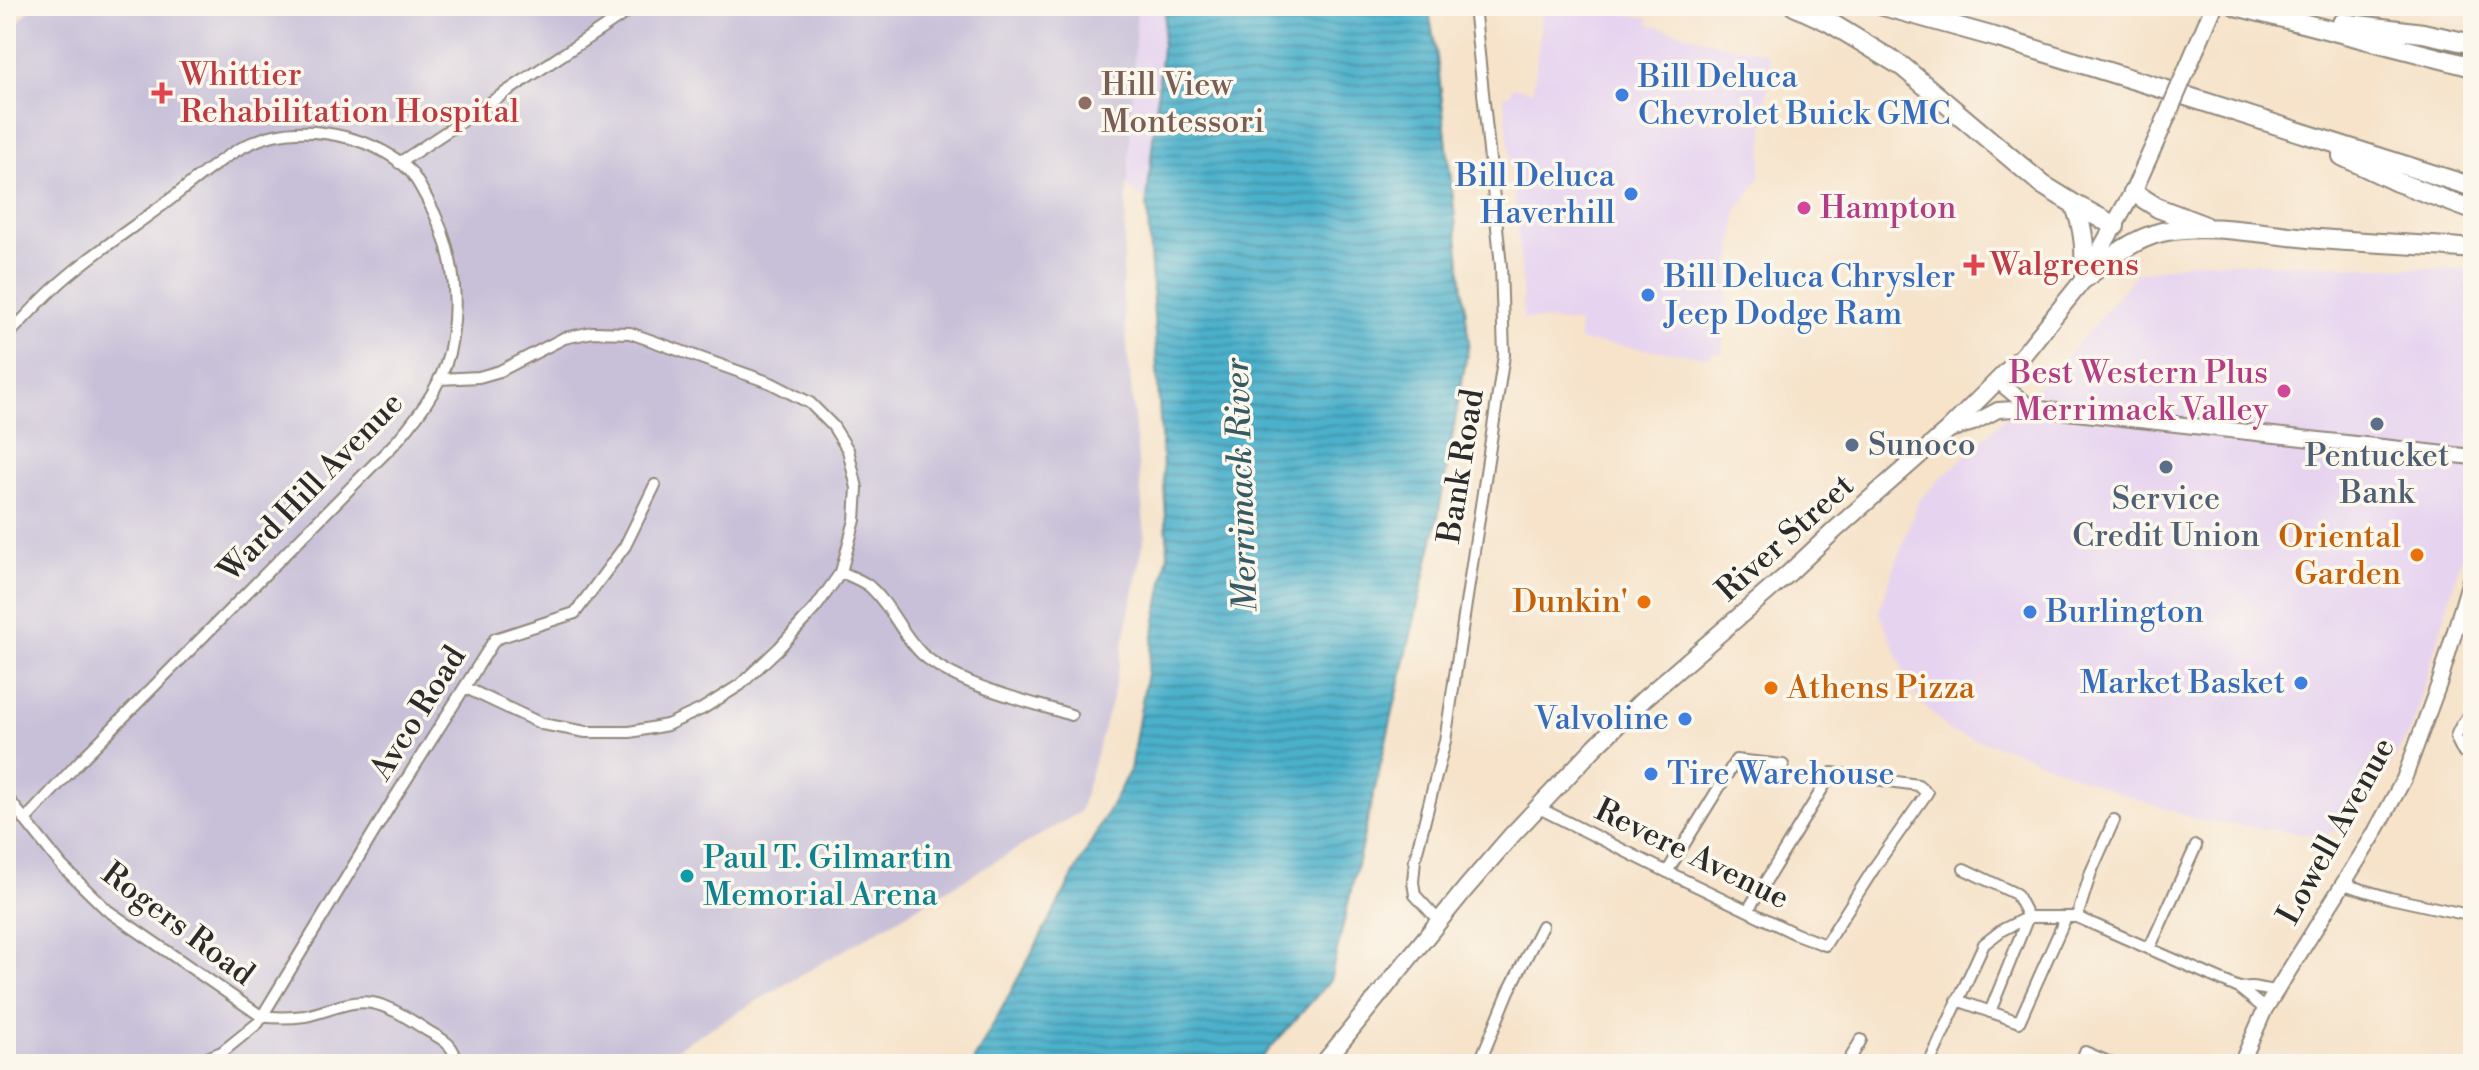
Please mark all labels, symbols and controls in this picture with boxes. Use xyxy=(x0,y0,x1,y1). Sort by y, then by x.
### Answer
place label: Whittier Rehabilitation Hospital xyxy=(179,55,520,132)
place label: Bill Deluca Chevrolet Buick GMC xyxy=(1637,57,1951,134)
place label: Hill View Montessori xyxy=(1101,65,1265,142)
marker: Whittier Rehabilitation Hospital xyxy=(151,82,173,104)
marker: Bill Deluca Chevrolet Buick GMC xyxy=(1613,86,1631,104)
marker: Hill View Montessori xyxy=(1076,94,1094,112)
place label: Bill Deluca Haverhill xyxy=(1454,156,1616,233)
marker: Bill Deluca Haverhill xyxy=(1622,185,1640,203)
place label: Hampton xyxy=(1820,188,1956,228)
marker: Hampton xyxy=(1795,199,1813,217)
place label: Walgreens xyxy=(1989,245,2139,285)
marker: Walgreens xyxy=(1965,256,1983,274)
place label: Bill Deluca Chrysler Jeep Dodge Ram xyxy=(1663,257,1956,334)
marker: Bill Deluca Chrysler Jeep Dodge Ram xyxy=(1639,286,1657,304)
place label: Best Western Plus Merrimack Valley xyxy=(2008,353,2268,430)
water label: Merrimack River xyxy=(1217,357,1267,613)
marker: Best Western Plus Merrimack Valley xyxy=(2275,382,2293,400)
street label: Ward Hill Avenue xyxy=(210,384,412,591)
street label: Bank Road xyxy=(1429,386,1493,547)
marker: Pentucket Bank xyxy=(2368,415,2386,433)
place label: Sunoco xyxy=(1868,425,1976,465)
marker: Sunoco xyxy=(1843,436,1861,454)
place label: Pentucket Bank xyxy=(2305,436,2449,513)
marker: Service Credit Union xyxy=(2157,458,2175,476)
street label: River Street xyxy=(1708,466,1862,610)
place label: Service Credit Union xyxy=(2072,479,2260,556)
place label: Oriental Garden xyxy=(2278,517,2402,594)
marker: Oriental Garden xyxy=(2408,546,2426,564)
place label: Dunkin' xyxy=(1512,582,1628,622)
place label: Burlington xyxy=(2045,592,2204,632)
marker: Dunkin' xyxy=(1635,593,1653,611)
marker: Burlington xyxy=(2021,603,2039,621)
street label: Avco Road xyxy=(361,639,475,788)
place label: Market Basket xyxy=(2080,663,2285,703)
place label: Athens Pizza xyxy=(1786,668,1976,708)
marker: Market Basket xyxy=(2292,674,2310,692)
marker: Athens Pizza xyxy=(1762,679,1780,697)
place label: Valvoline xyxy=(1534,699,1669,739)
marker: Valvoline xyxy=(1676,710,1694,728)
street label: Lowell Avenue xyxy=(2268,730,2404,932)
place label: Tire Warehouse xyxy=(1667,754,1895,794)
marker: Tire Warehouse xyxy=(1642,765,1660,783)
street label: Revere Avenue xyxy=(1588,790,1796,918)
place label: Paul T. Gilmartin Memorial Arena xyxy=(703,838,952,915)
street label: Rogers Road xyxy=(94,854,262,994)
marker: Paul T. Gilmartin Memorial Arena xyxy=(678,867,696,885)

